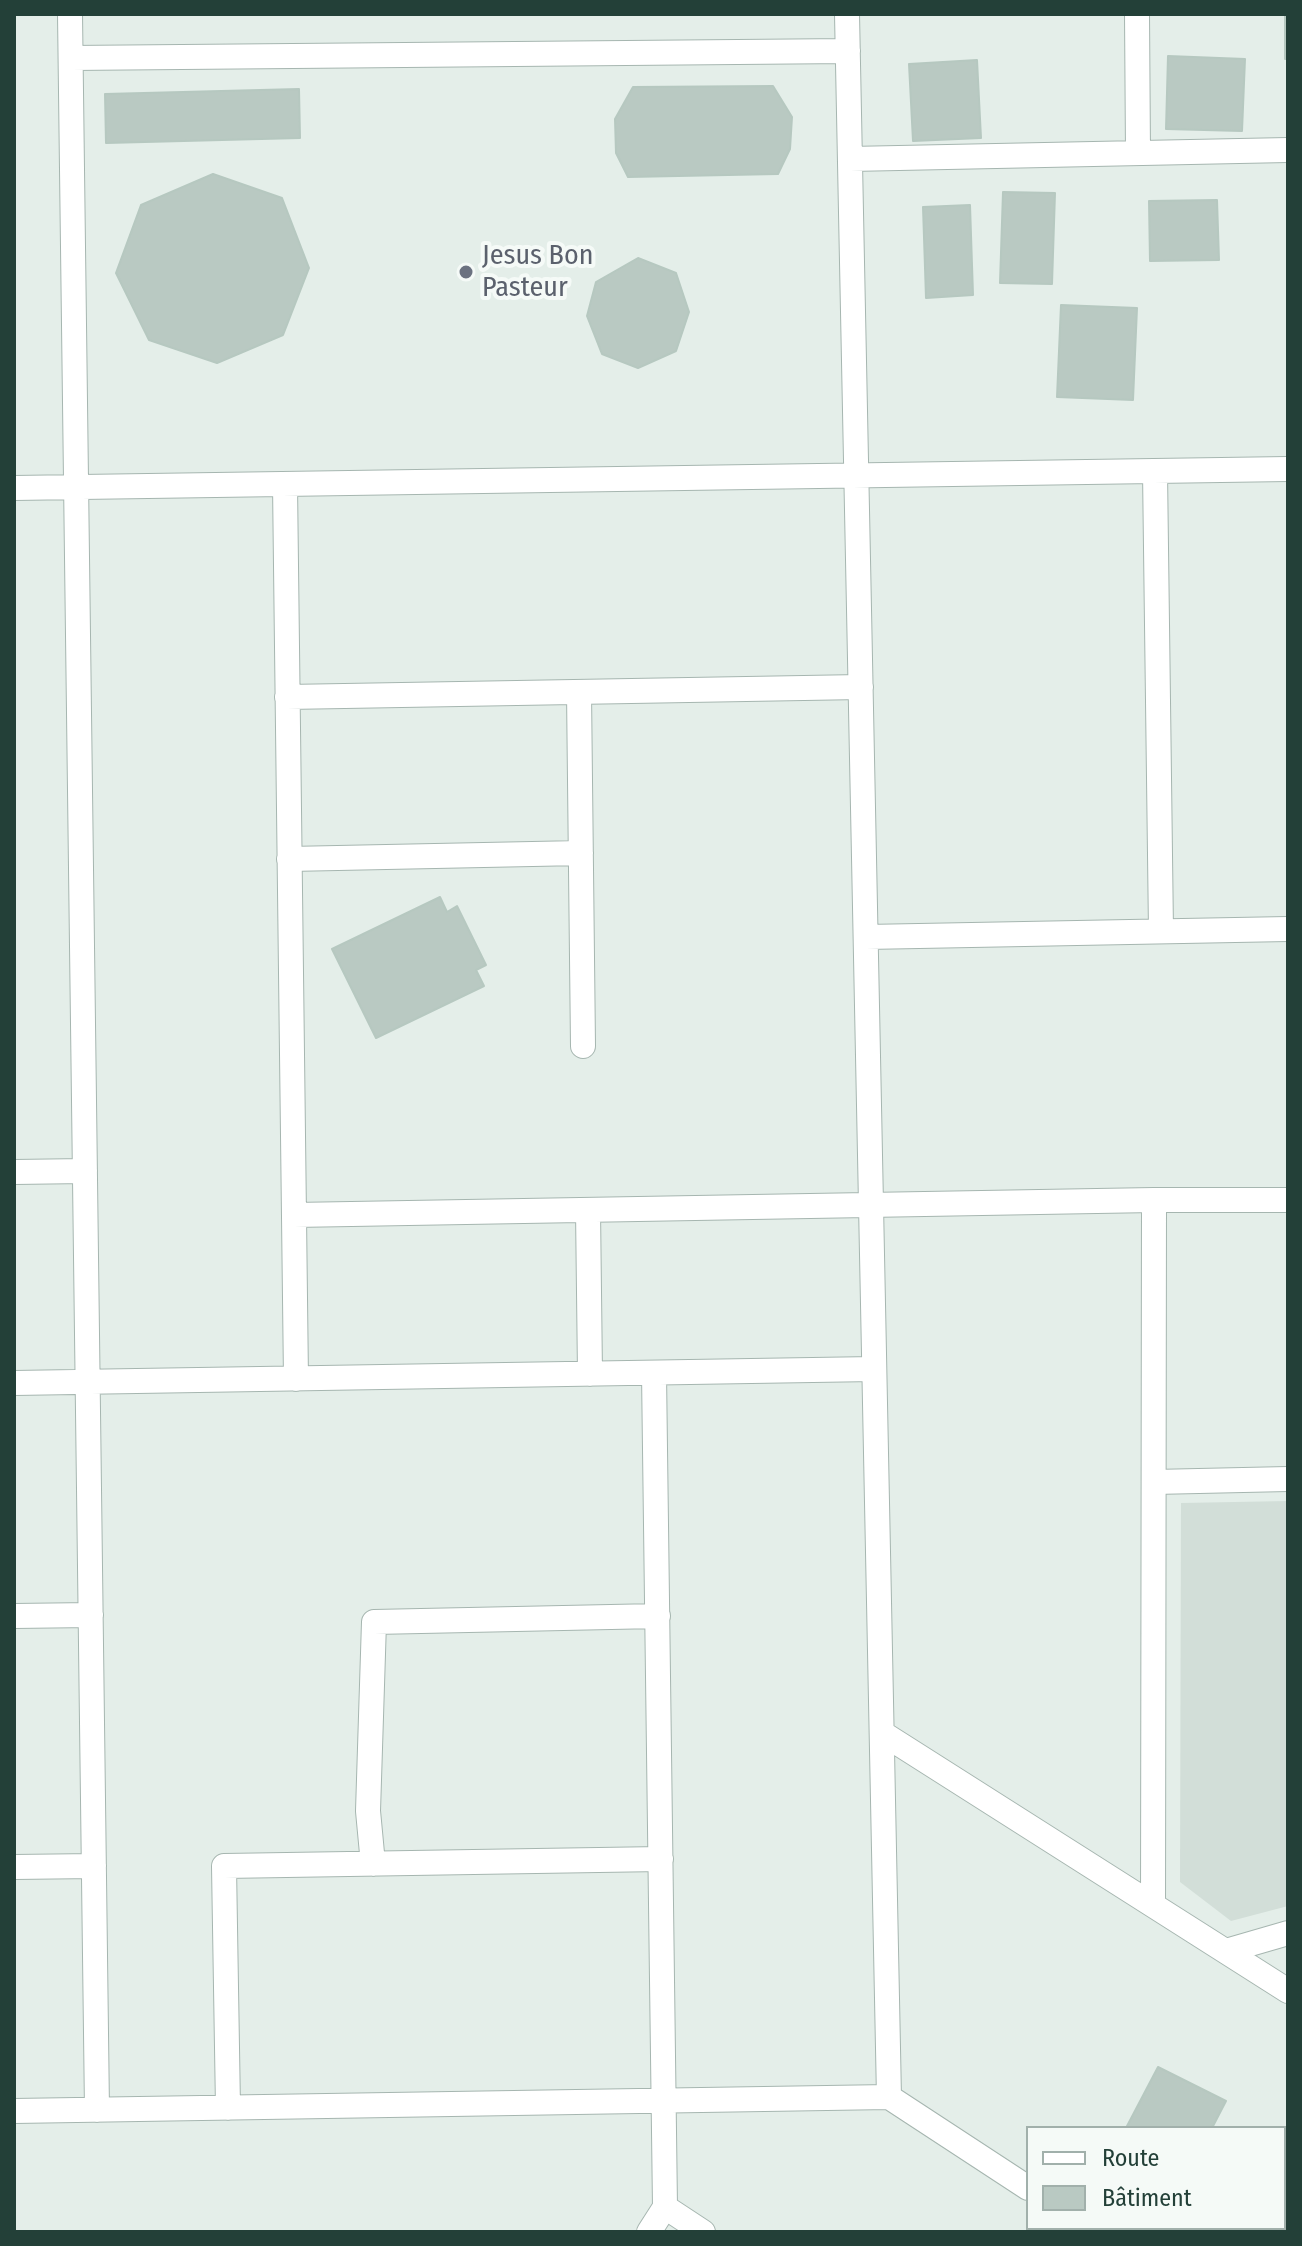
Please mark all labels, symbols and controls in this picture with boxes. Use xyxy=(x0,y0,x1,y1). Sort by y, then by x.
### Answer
place label: Jesus Bon Pasteur xyxy=(482,239,593,305)
marker: Jesus Bon Pasteur xyxy=(457,263,475,281)
legend xyxy=(1026,2126,1286,2230)
text: Route xyxy=(1102,2144,1159,2172)
text: Bâtiment xyxy=(1102,2184,1192,2212)

